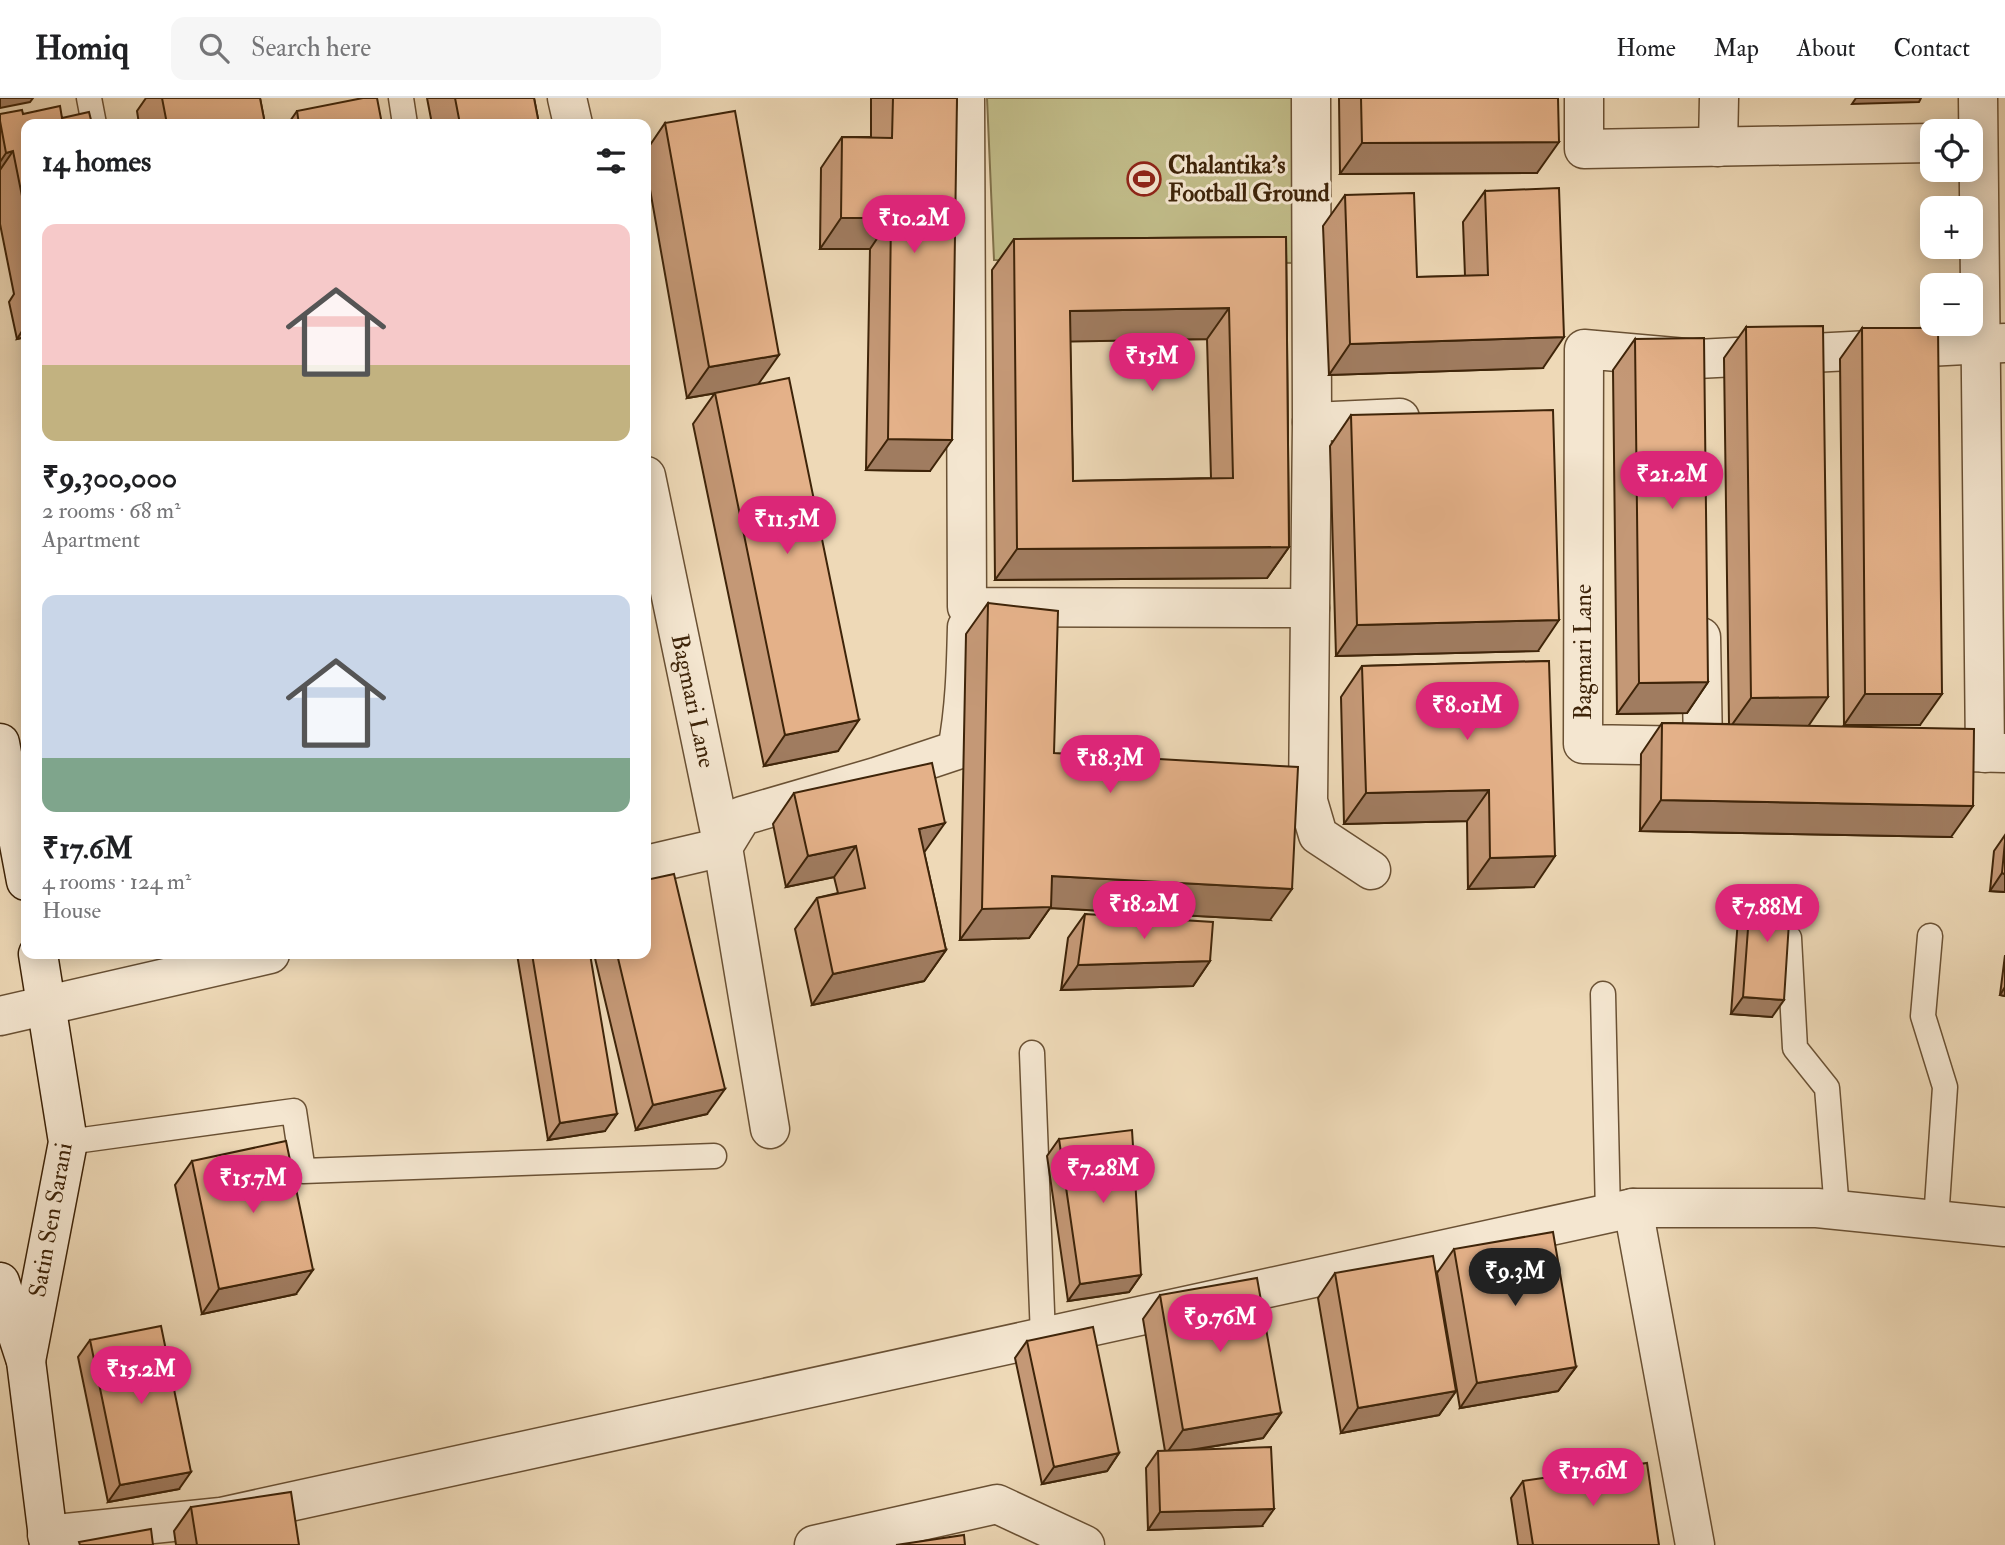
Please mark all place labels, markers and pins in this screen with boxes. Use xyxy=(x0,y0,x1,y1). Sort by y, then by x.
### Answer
place label: Chalantika's Football Ground xyxy=(1168,150,1330,209)
sports icon: Chalantika's Football Ground xyxy=(1125,160,1163,198)
pin: ₹10.2M xyxy=(857,195,971,255)
pin: ₹15M xyxy=(1111,334,1193,393)
pin: ₹21.2M xyxy=(1615,452,1729,511)
pin: ₹11.5M xyxy=(730,496,844,556)
pin: ₹8.01M xyxy=(1410,682,1524,742)
pin: ₹18.3M xyxy=(1053,736,1167,795)
pin: ₹18.2M xyxy=(1087,882,1201,941)
pin: ₹7.88M xyxy=(1710,884,1824,944)
pin: ₹7.28M xyxy=(1046,1146,1160,1205)
pin: ₹15.7M xyxy=(196,1156,310,1215)
pin: ₹9.3M xyxy=(1466,1248,1564,1308)
pin: ₹9.76M xyxy=(1163,1294,1277,1354)
pin: ₹15.2M xyxy=(84,1346,198,1406)
pin: ₹17.6M xyxy=(1536,1448,1650,1508)

